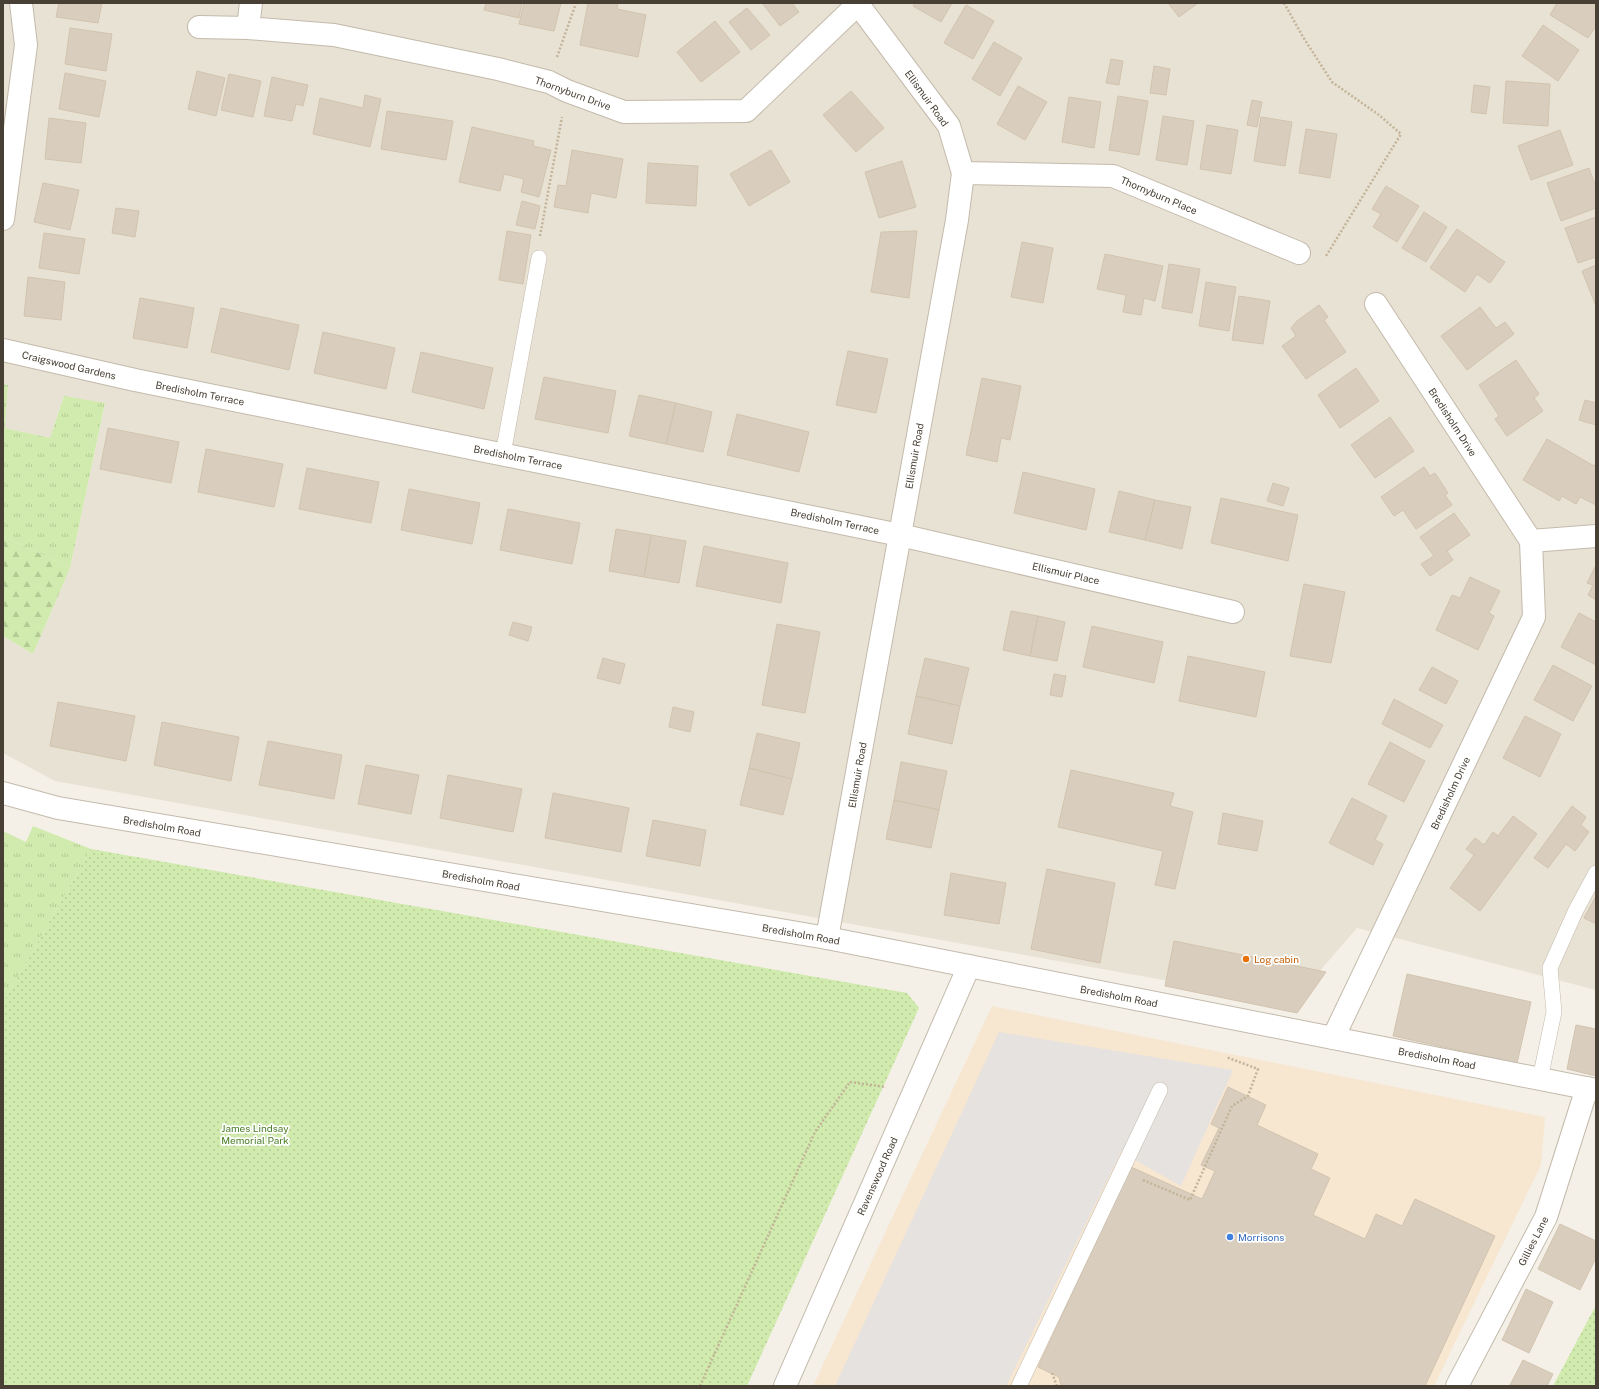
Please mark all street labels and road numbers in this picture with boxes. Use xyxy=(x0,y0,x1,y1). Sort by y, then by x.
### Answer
street label: Ellismuir Road xyxy=(903,68,951,128)
street label: Thornyburn Drive xyxy=(533,74,613,112)
street label: Thornyburn Place xyxy=(1119,173,1199,217)
street label: Craigswood Gardens xyxy=(21,348,117,382)
street label: Bredisholm Terrace xyxy=(154,378,246,408)
street label: Bredisholm Drive xyxy=(1426,386,1480,459)
street label: Ellismuir Road xyxy=(902,422,926,490)
street label: Bredisholm Terrace xyxy=(472,442,564,472)
street label: Bredisholm Terrace xyxy=(790,506,881,536)
street label: Ellismuir Place xyxy=(1031,559,1101,587)
street label: Ellismuir Road xyxy=(845,741,869,809)
street label: Bredisholm Drive xyxy=(1428,754,1472,831)
street label: Bredisholm Road xyxy=(122,813,202,839)
street label: Bredisholm Road xyxy=(441,867,521,893)
street label: Bredisholm Road xyxy=(761,921,841,947)
street label: Bredisholm Road xyxy=(1079,983,1159,1009)
street label: Bredisholm Road xyxy=(1397,1045,1477,1071)
street label: Ravenswood Road xyxy=(854,1135,900,1217)
street label: Gillies Lane xyxy=(1515,1214,1551,1268)

